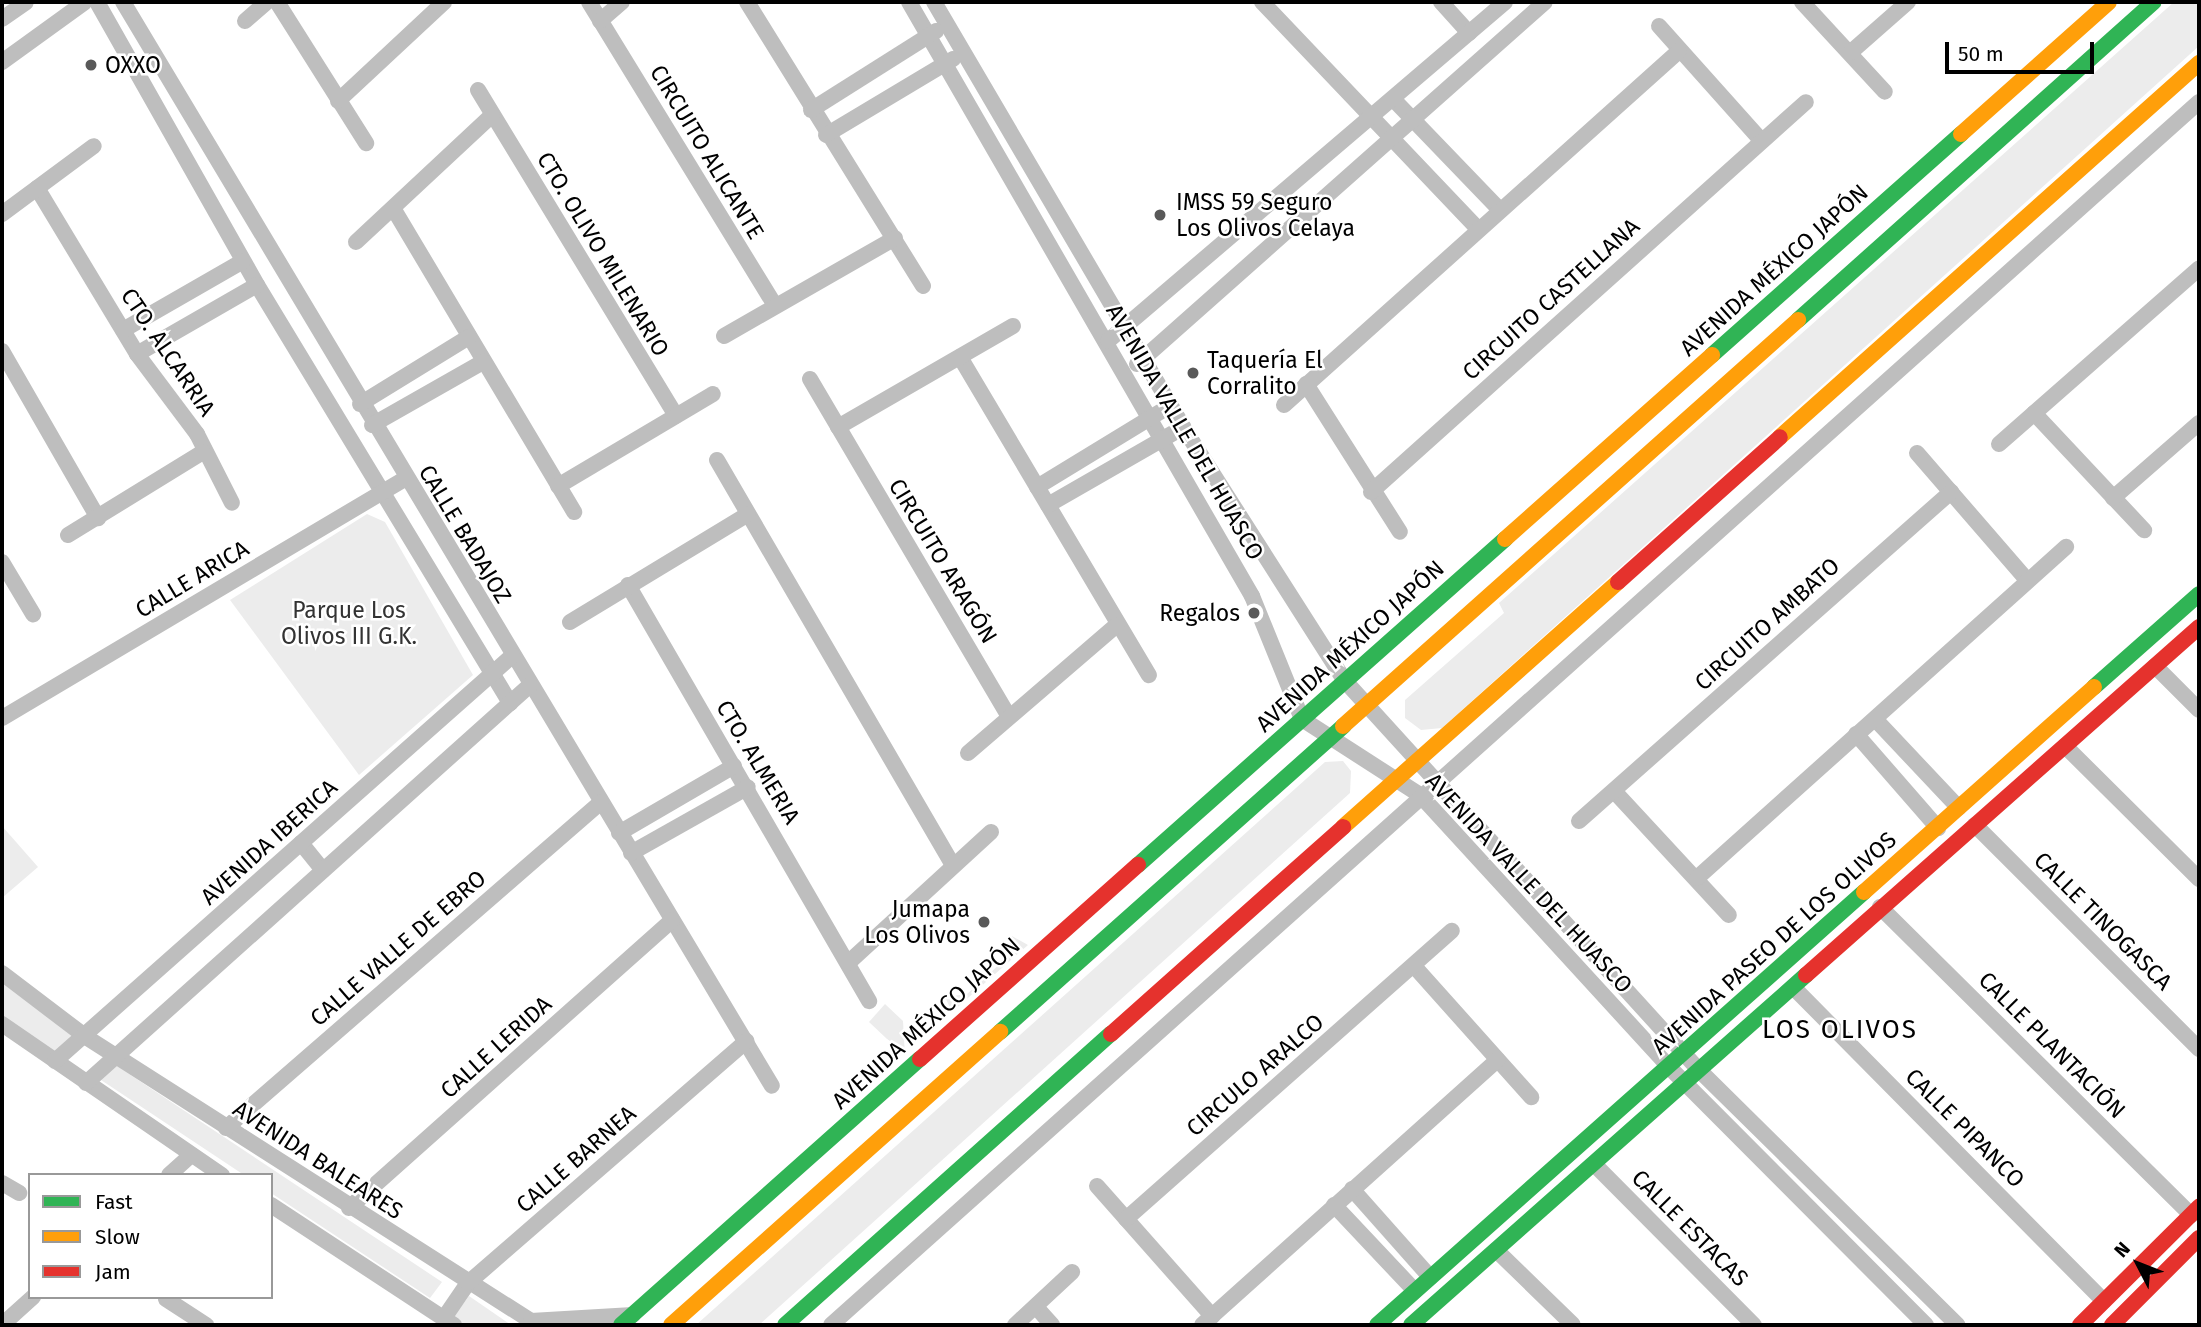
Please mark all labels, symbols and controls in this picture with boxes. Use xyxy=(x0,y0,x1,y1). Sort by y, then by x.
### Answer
scale bar xyxy=(1949,28,2098,72)
text: 50 m xyxy=(1958,41,2004,67)
place label: OXXO xyxy=(105,51,161,79)
marker: OXXO xyxy=(83,57,99,73)
street label: CIRCUITO ALICANTE xyxy=(644,60,770,244)
street label: CTO. OLIVO MILENARIO xyxy=(531,147,675,361)
street label: AVENIDA MÉXICO JAPÓN xyxy=(1674,178,1874,362)
place label: IMSS 59 Seguro Los Olivos Celaya xyxy=(1176,188,1355,242)
marker: IMSS 59 Seguro Los Olivos Celaya xyxy=(1150,205,1170,225)
street label: CIRCUITO CASTELLANA xyxy=(1457,212,1645,386)
street label: CTO. ALCARRIA xyxy=(115,283,221,421)
street label: AVENIDA VALLE DEL HUASCO xyxy=(1100,299,1270,565)
place label: Taquería El Corralito xyxy=(1207,346,1323,400)
marker: Taquería El Corralito xyxy=(1185,365,1201,381)
street label: CALLE BADAJOZ xyxy=(413,460,517,608)
street label: CIRCUITO ARAGÓN xyxy=(883,474,1003,648)
street label: CALLE ARICA xyxy=(130,534,254,624)
street label: CIRCUITO AMBATO xyxy=(1689,552,1845,696)
street label: AVENIDA MÉXICO JAPÓN xyxy=(1250,554,1450,738)
park label: Parque Los Olivos III G.K. xyxy=(281,596,417,650)
place label: Regalos xyxy=(1159,599,1240,627)
marker: Regalos xyxy=(1246,605,1262,621)
street label: CTO. ALMERIA xyxy=(710,695,806,829)
street label: AVENIDA VALLE DEL HUASCO xyxy=(1420,767,1638,999)
street label: AVENIDA IBERICA xyxy=(195,773,343,911)
street label: AVENIDA PASEO DE LOS OLIVOS xyxy=(1646,826,1902,1060)
street label: CALLE TINOGASCA xyxy=(2028,846,2178,996)
street label: CALLE VALLE DE EBRO xyxy=(305,864,491,1032)
place label: Jumapa Los Olivos xyxy=(864,895,970,949)
marker: Jumapa Los Olivos xyxy=(976,914,992,930)
street label: AVENIDA MÉXICO JAPÓN xyxy=(826,931,1026,1115)
street label: CALLE PLANTACIÓN xyxy=(1973,966,2131,1124)
street label: CALLE LERIDA xyxy=(435,990,557,1104)
street label: CIRCULO ARALCO xyxy=(1181,1008,1329,1142)
district label: LOS OLIVOS xyxy=(1763,1014,1917,1046)
street label: CALLE PIPANCO xyxy=(1900,1063,2030,1193)
street label: AVENIDA BALEARES xyxy=(228,1095,408,1225)
street label: CALLE BARNEA xyxy=(511,1100,641,1218)
street label: CALLE ESTACAS xyxy=(1626,1164,1754,1292)
legend xyxy=(28,1173,273,1299)
text: Fast xyxy=(95,1189,133,1215)
text: Slow xyxy=(95,1224,140,1250)
north arrow xyxy=(2103,1229,2173,1299)
text: N xyxy=(2109,1237,2135,1262)
text: Jam xyxy=(95,1259,131,1285)

